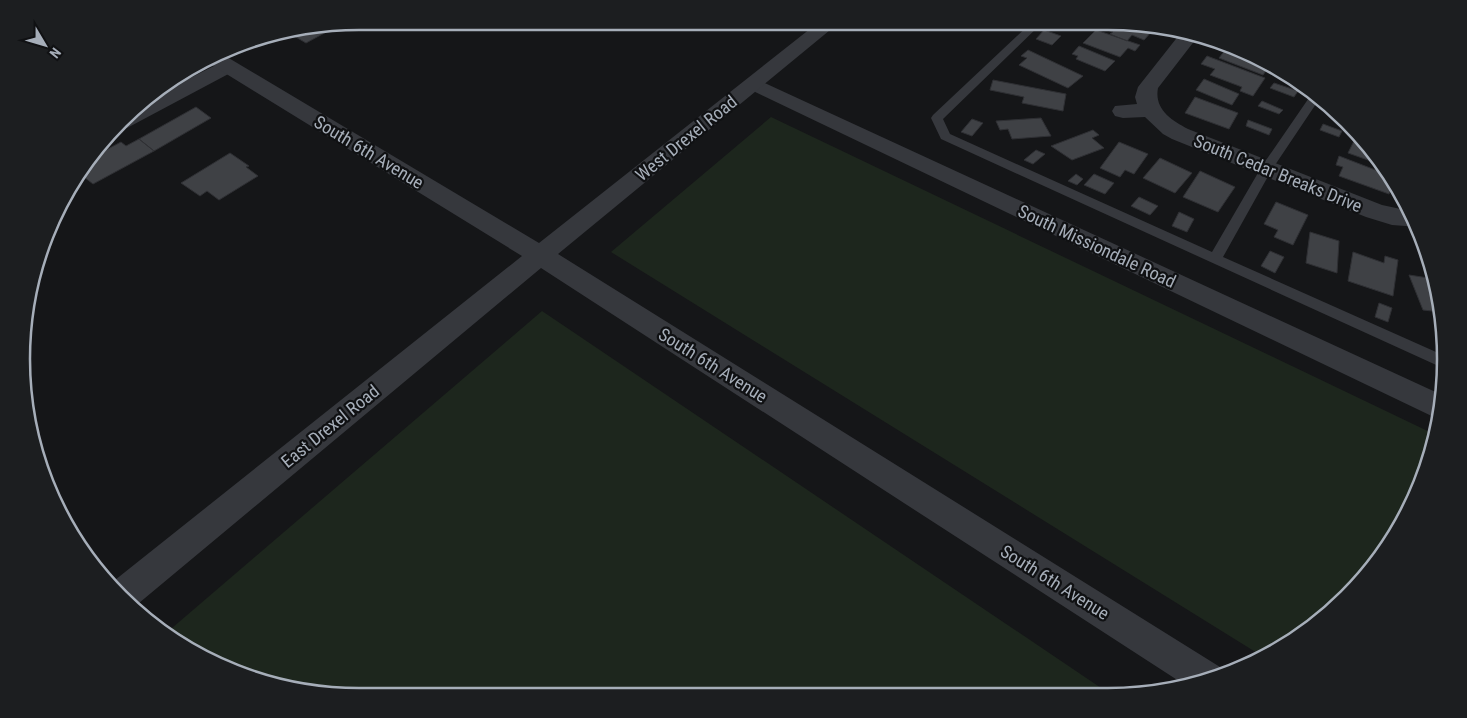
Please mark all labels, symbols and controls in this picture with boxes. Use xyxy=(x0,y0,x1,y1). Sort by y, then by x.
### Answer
north arrow xyxy=(20,20,70,70)
text: N xyxy=(46,45,64,61)
street label: West Drexel Road xyxy=(631,91,741,185)
street label: South 6th Avenue xyxy=(310,111,428,193)
street label: South Cedar Breaks Drive xyxy=(1191,130,1365,216)
street label: South Missiondale Road xyxy=(1015,200,1179,292)
street label: South 6th Avenue xyxy=(655,323,771,407)
street label: East Drexel Road xyxy=(277,380,383,472)
street label: South 6th Avenue xyxy=(997,540,1113,624)

